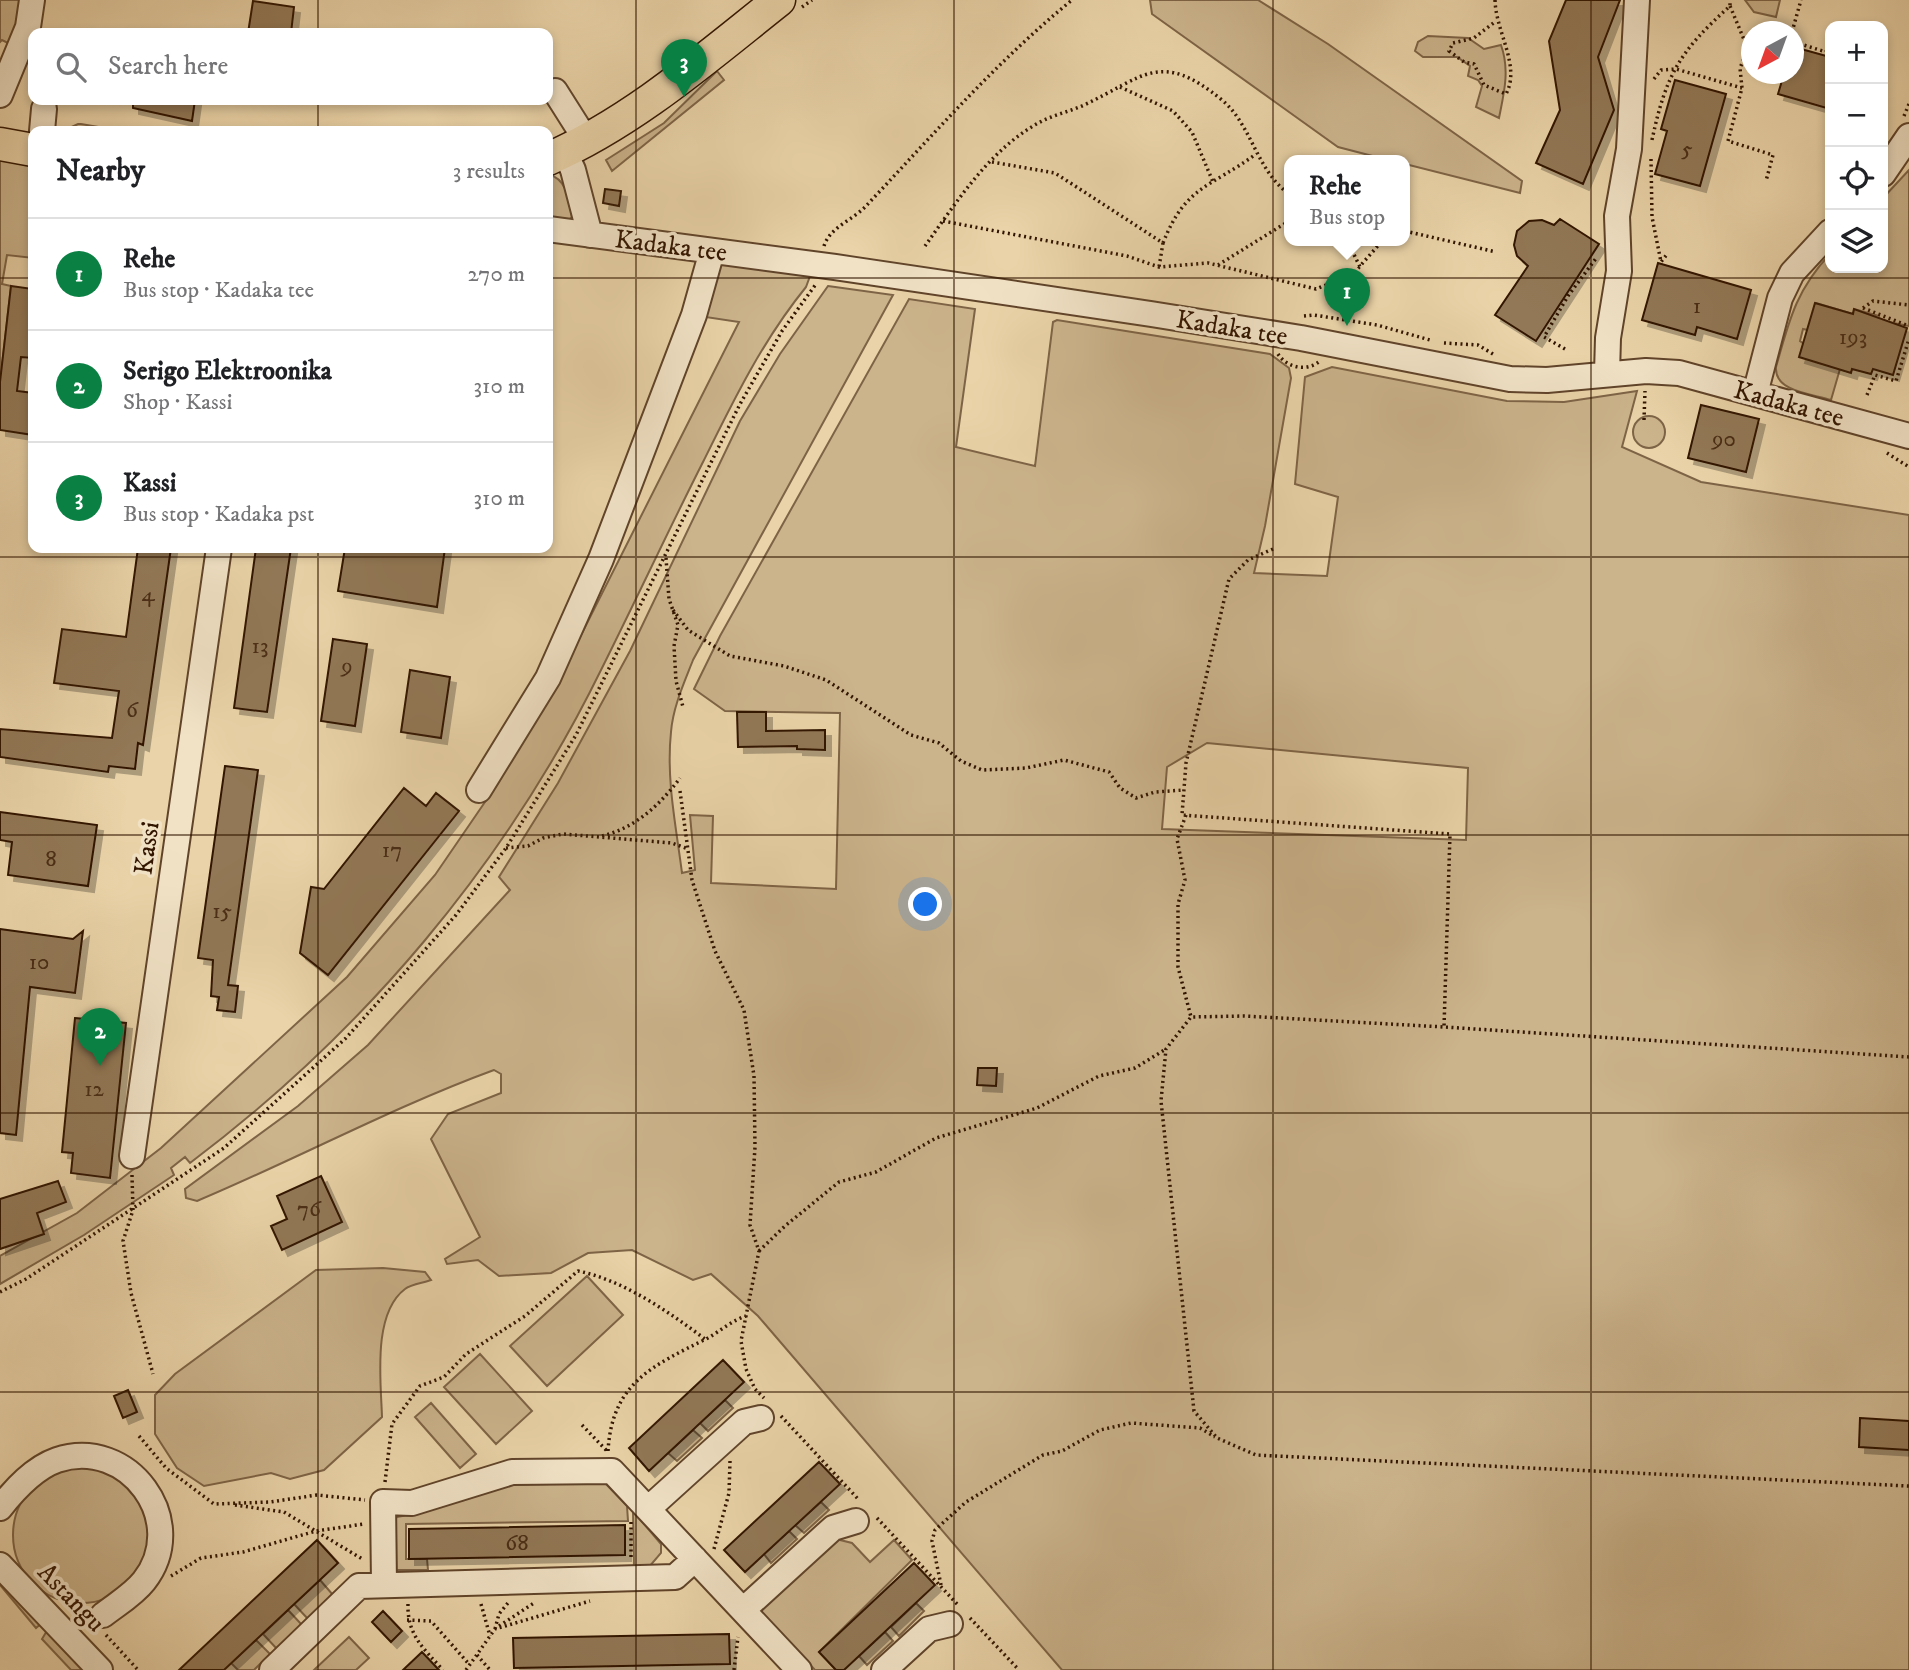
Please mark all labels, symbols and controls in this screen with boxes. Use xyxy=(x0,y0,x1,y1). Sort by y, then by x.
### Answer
north arrow xyxy=(1741,21,1804,84)
map controls xyxy=(1825,21,1888,273)
button: + xyxy=(1825,21,1888,84)
search box xyxy=(28,28,553,105)
pin: 3 xyxy=(661,39,707,97)
icon: search xyxy=(52,48,90,86)
text: Search here xyxy=(108,50,228,83)
button: − xyxy=(1825,84,1888,147)
house number: 5 xyxy=(1681,135,1693,164)
button: locate xyxy=(1825,147,1888,210)
text: Nearby xyxy=(56,153,145,190)
popup xyxy=(1284,155,1410,246)
text: 3 results xyxy=(453,157,525,186)
text: Rehe xyxy=(1309,170,1361,203)
text: Bus stop xyxy=(1309,203,1385,232)
button: layers xyxy=(1825,210,1888,273)
street label: Kadaka tee xyxy=(613,223,729,270)
text: Rehe xyxy=(123,243,175,276)
text: 1 xyxy=(75,260,83,289)
text: 270 m xyxy=(468,260,525,289)
pin: 1 xyxy=(1324,268,1370,326)
text: Bus stop · Kadaka tee xyxy=(123,276,314,305)
house number: 1 xyxy=(1693,292,1701,321)
street label: Kadaka tee xyxy=(1174,303,1290,354)
house number: 193 xyxy=(1839,323,1867,352)
text: Serigo Elektroonika xyxy=(123,355,332,388)
text: 2 xyxy=(73,372,85,401)
text: 310 m xyxy=(473,372,525,401)
street label: Kadaka tee xyxy=(1730,374,1847,435)
text: Shop · Kassi xyxy=(123,388,232,417)
house number: 90 xyxy=(1711,425,1736,454)
text: Kassi xyxy=(123,467,176,500)
text: 3 xyxy=(75,484,83,513)
text: 310 m xyxy=(473,484,525,513)
text: Bus stop · Kadaka pst xyxy=(123,500,314,529)
house number: 4 xyxy=(141,580,155,609)
house number: 13 xyxy=(251,632,269,661)
house number: 9 xyxy=(340,652,353,681)
house number: 6 xyxy=(126,696,139,725)
street label: Kassi xyxy=(127,819,168,877)
house number: 17 xyxy=(382,836,402,865)
house number: 8 xyxy=(45,845,57,874)
your location xyxy=(908,887,942,921)
house number: 15 xyxy=(212,897,232,926)
house number: 10 xyxy=(29,948,49,977)
pin: 2 xyxy=(77,1008,123,1066)
house number: 12 xyxy=(84,1075,105,1104)
house number: 76 xyxy=(297,1195,322,1224)
house number: 68 xyxy=(505,1529,529,1558)
street label: Astangu xyxy=(30,1557,112,1640)

